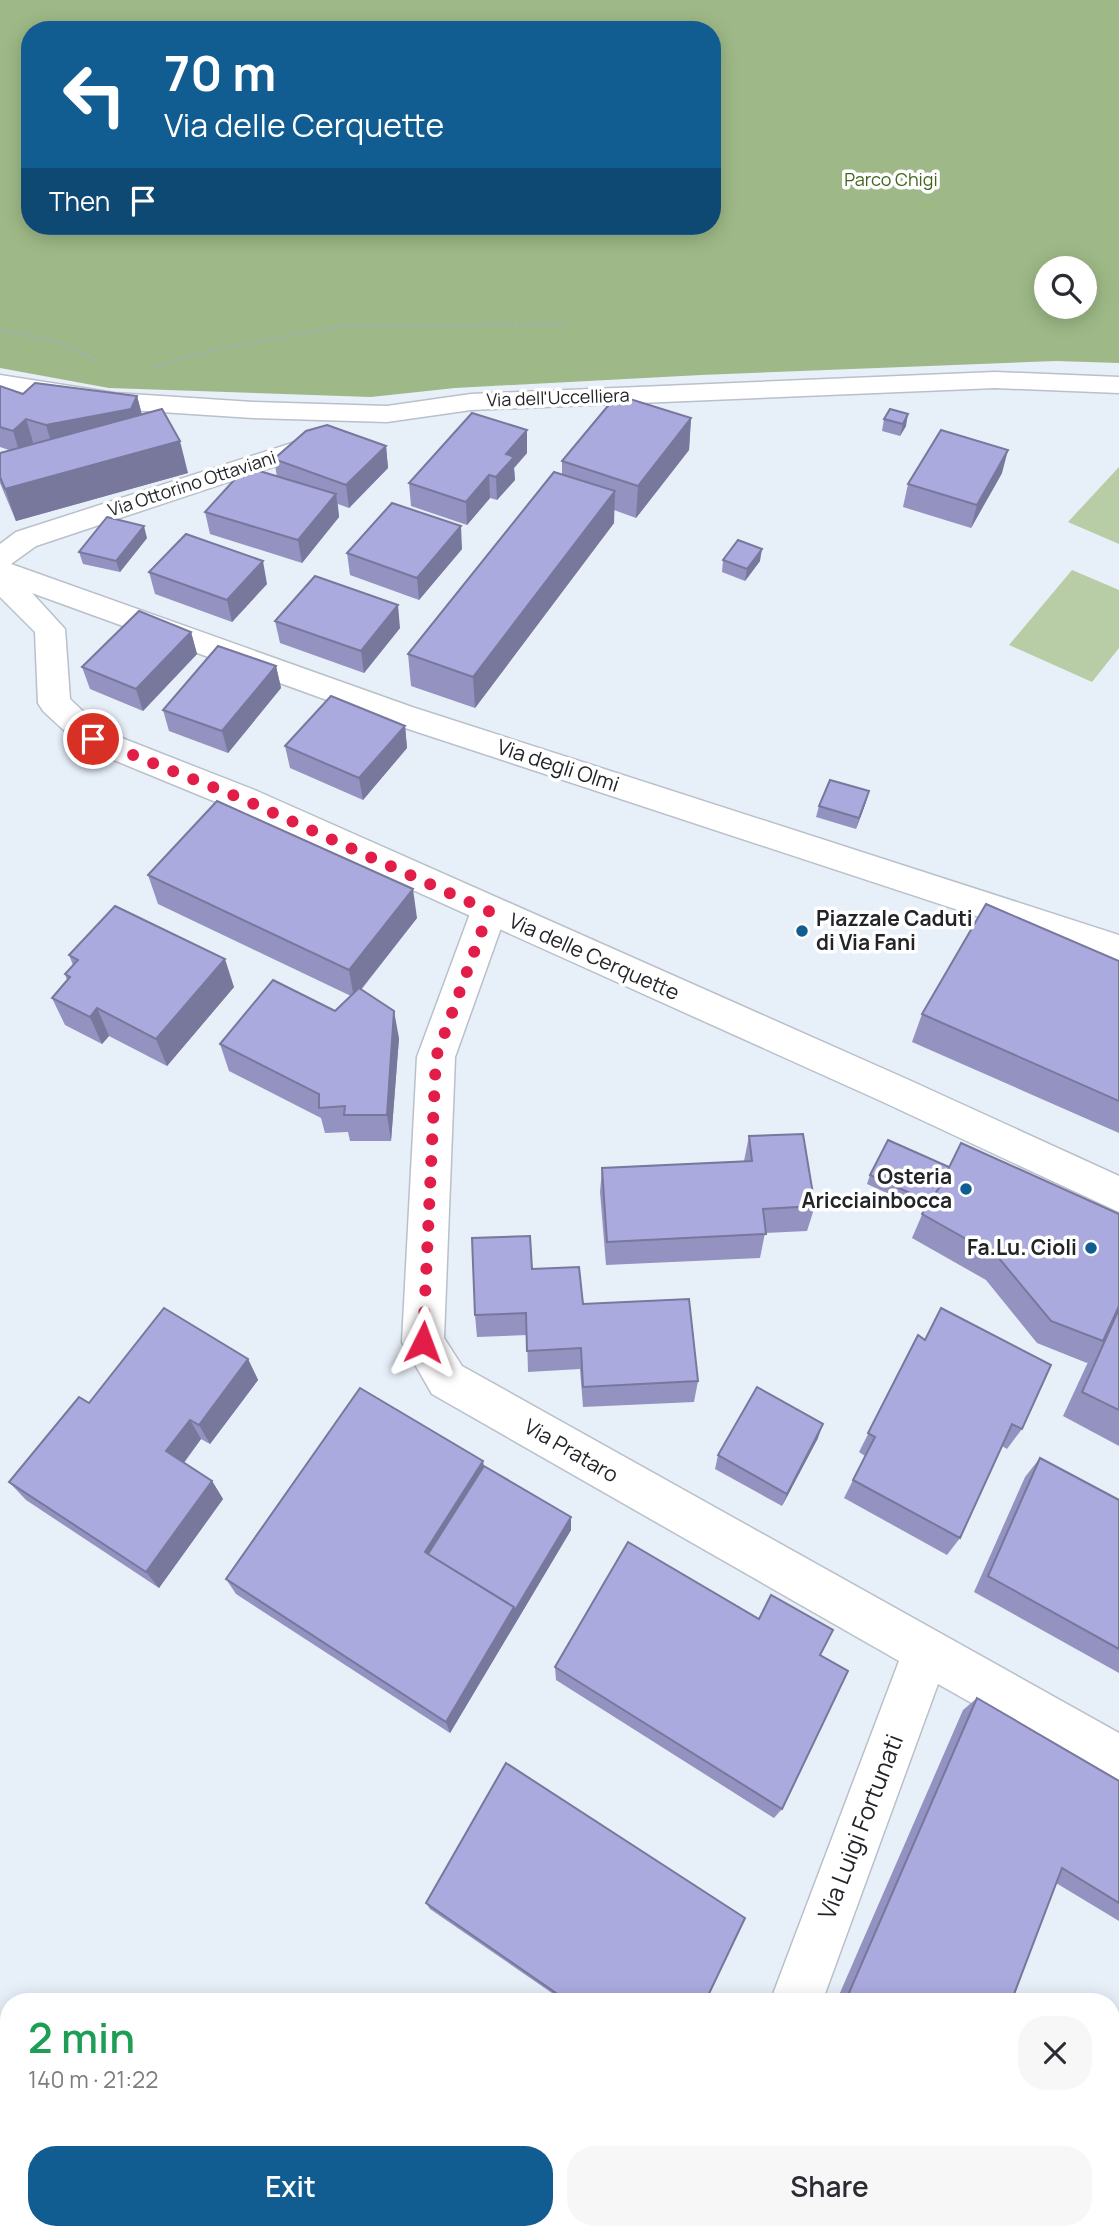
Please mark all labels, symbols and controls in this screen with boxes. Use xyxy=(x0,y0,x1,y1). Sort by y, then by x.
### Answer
text: 70 m xyxy=(164,39,276,106)
icon: left xyxy=(49,49,140,140)
text: Via delle Cerquette xyxy=(164,103,444,147)
park label: Parco Chigi xyxy=(844,167,938,191)
icon: arrive xyxy=(124,182,162,220)
text: Then xyxy=(49,183,110,219)
map controls xyxy=(1034,256,1097,319)
button: search xyxy=(1034,256,1097,319)
street label: Via dell'Uccelliera xyxy=(486,383,630,411)
street label: Via Ottorino Ottaviani xyxy=(105,445,279,522)
pin xyxy=(63,709,123,769)
icon: arrive xyxy=(74,720,112,758)
street label: Via degli Olmi xyxy=(494,732,623,798)
place label: Piazzale Caduti di Via Fani xyxy=(816,904,973,956)
street label: Via delle Cerquette xyxy=(505,906,684,1006)
marker: Piazzale Caduti di Via Fani xyxy=(794,923,810,939)
place label: Osteria Aricciainbocca xyxy=(801,1162,952,1214)
marker: Osteria Aricciainbocca xyxy=(958,1181,974,1197)
place label: Fa.Lu. Cioli xyxy=(967,1233,1077,1261)
marker: Fa.Lu. Cioli xyxy=(1083,1240,1099,1256)
position arrow xyxy=(386,1305,460,1379)
street label: Via Prataro xyxy=(519,1412,624,1488)
street label: Via Luigi Fortunati xyxy=(809,1729,910,1924)
text: 2 min xyxy=(28,2008,135,2066)
button: close xyxy=(1018,2016,1092,2090)
text: 140 m · 21:22 xyxy=(28,2063,158,2095)
button: Exit xyxy=(28,2146,553,2226)
button: Share xyxy=(567,2146,1092,2226)

